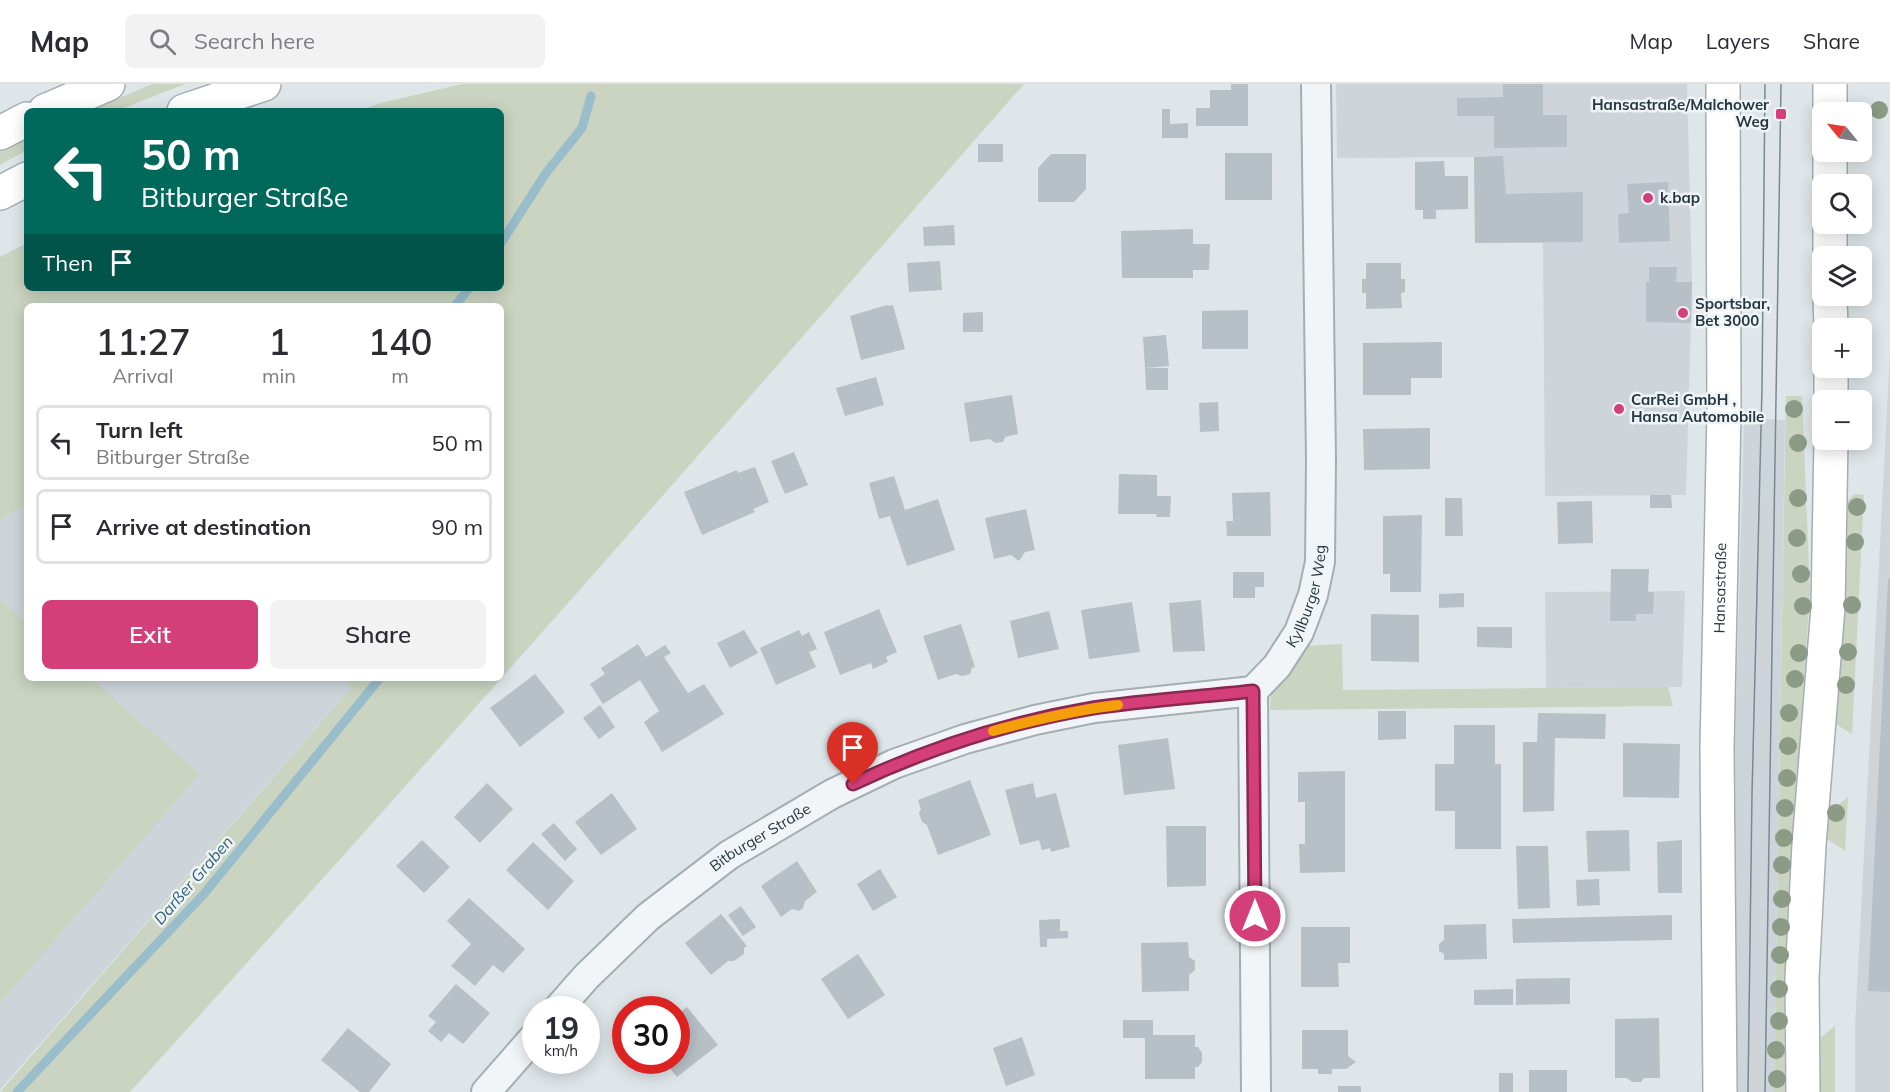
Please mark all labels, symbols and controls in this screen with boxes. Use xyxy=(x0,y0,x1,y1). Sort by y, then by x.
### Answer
search box xyxy=(125,14,545,68)
text: Map xyxy=(30,24,89,59)
icon: search xyxy=(146,25,179,58)
text: Search here xyxy=(194,27,315,55)
text: Map xyxy=(1630,28,1673,54)
text: Layers xyxy=(1706,28,1770,54)
text: Share xyxy=(1803,28,1860,54)
place label: Hansastraße/Malchower Weg xyxy=(1592,95,1769,131)
north arrow xyxy=(1812,102,1872,162)
map controls xyxy=(1812,102,1872,450)
marker: Hansastraße/Malchower Weg xyxy=(1774,107,1788,121)
text: 50 m xyxy=(141,128,241,181)
icon: left xyxy=(42,132,120,210)
button: search xyxy=(1812,174,1872,234)
text: Bitburger Straße xyxy=(141,180,348,214)
place label: k.bap xyxy=(1660,188,1700,207)
marker: k.bap xyxy=(1641,191,1655,205)
icon: arrive xyxy=(105,246,138,279)
button: layers xyxy=(1812,246,1872,306)
text: Then xyxy=(42,249,93,277)
place label: Sportsbar, Bet 3000 xyxy=(1695,294,1770,330)
marker: Sportsbar, Bet 3000 xyxy=(1676,306,1690,320)
button: + xyxy=(1812,318,1872,378)
text: 11:27 xyxy=(96,319,190,364)
text: 1 xyxy=(268,319,290,364)
text: 140 xyxy=(368,319,432,364)
text: Arrival xyxy=(112,363,174,388)
text: min xyxy=(262,363,296,388)
text: m xyxy=(391,363,409,388)
place label: CarRei GmbH , Hansa Automobile xyxy=(1631,390,1764,426)
button: − xyxy=(1812,390,1872,450)
marker: CarRei GmbH , Hansa Automobile xyxy=(1612,402,1626,416)
text: Turn left xyxy=(96,416,183,444)
icon: left xyxy=(45,426,78,459)
text: 50 m xyxy=(432,429,483,457)
text: Bitburger Straße xyxy=(96,444,250,469)
icon: arrive xyxy=(45,510,78,543)
text: Arrive at destination xyxy=(96,513,311,541)
text: 90 m xyxy=(432,513,483,541)
street label: Hansastraße xyxy=(1709,543,1730,633)
street label: Kyllburger Weg xyxy=(1282,545,1329,651)
button: Exit xyxy=(42,600,258,669)
button: Share xyxy=(270,600,486,669)
pin xyxy=(827,722,878,784)
icon: arrive xyxy=(836,731,869,764)
street label: Bitburger Straße xyxy=(706,799,814,875)
water label: Darßer Graben xyxy=(149,832,237,928)
position arrow xyxy=(1223,884,1287,948)
speed limit sign: 30 xyxy=(612,996,690,1074)
text: 19 xyxy=(543,1009,579,1047)
text: km/h xyxy=(544,1041,578,1060)

